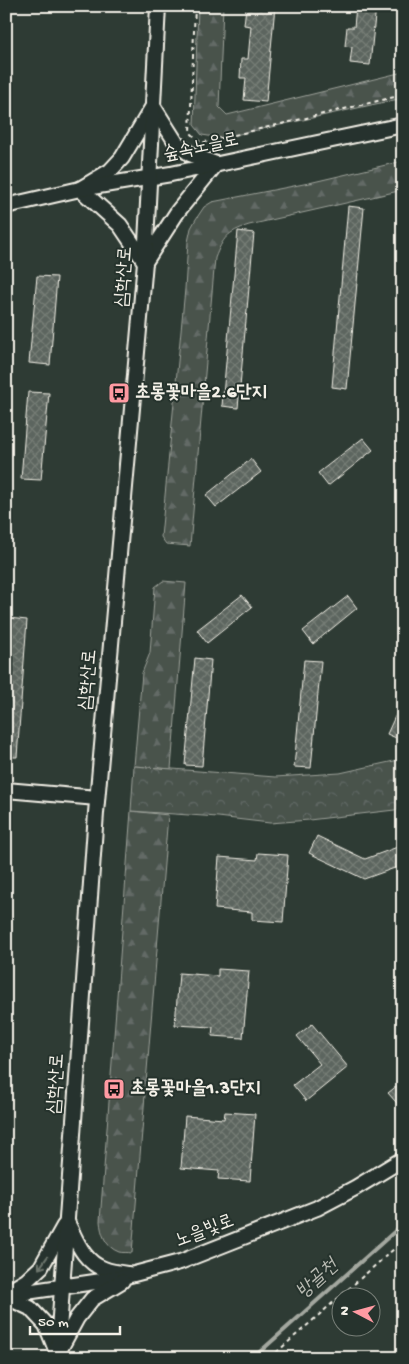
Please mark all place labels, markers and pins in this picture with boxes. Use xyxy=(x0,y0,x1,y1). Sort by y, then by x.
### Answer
bus stop icon: 초롱꽃마을2.6단지 xyxy=(107,381,131,405)
place label: 초롱꽃마을2.6단지 xyxy=(135,382,267,405)
bus stop icon: 초롱꽃마을1.3단지 xyxy=(102,1077,126,1101)
place label: 초롱꽃마을1.3단지 xyxy=(130,1078,261,1101)

